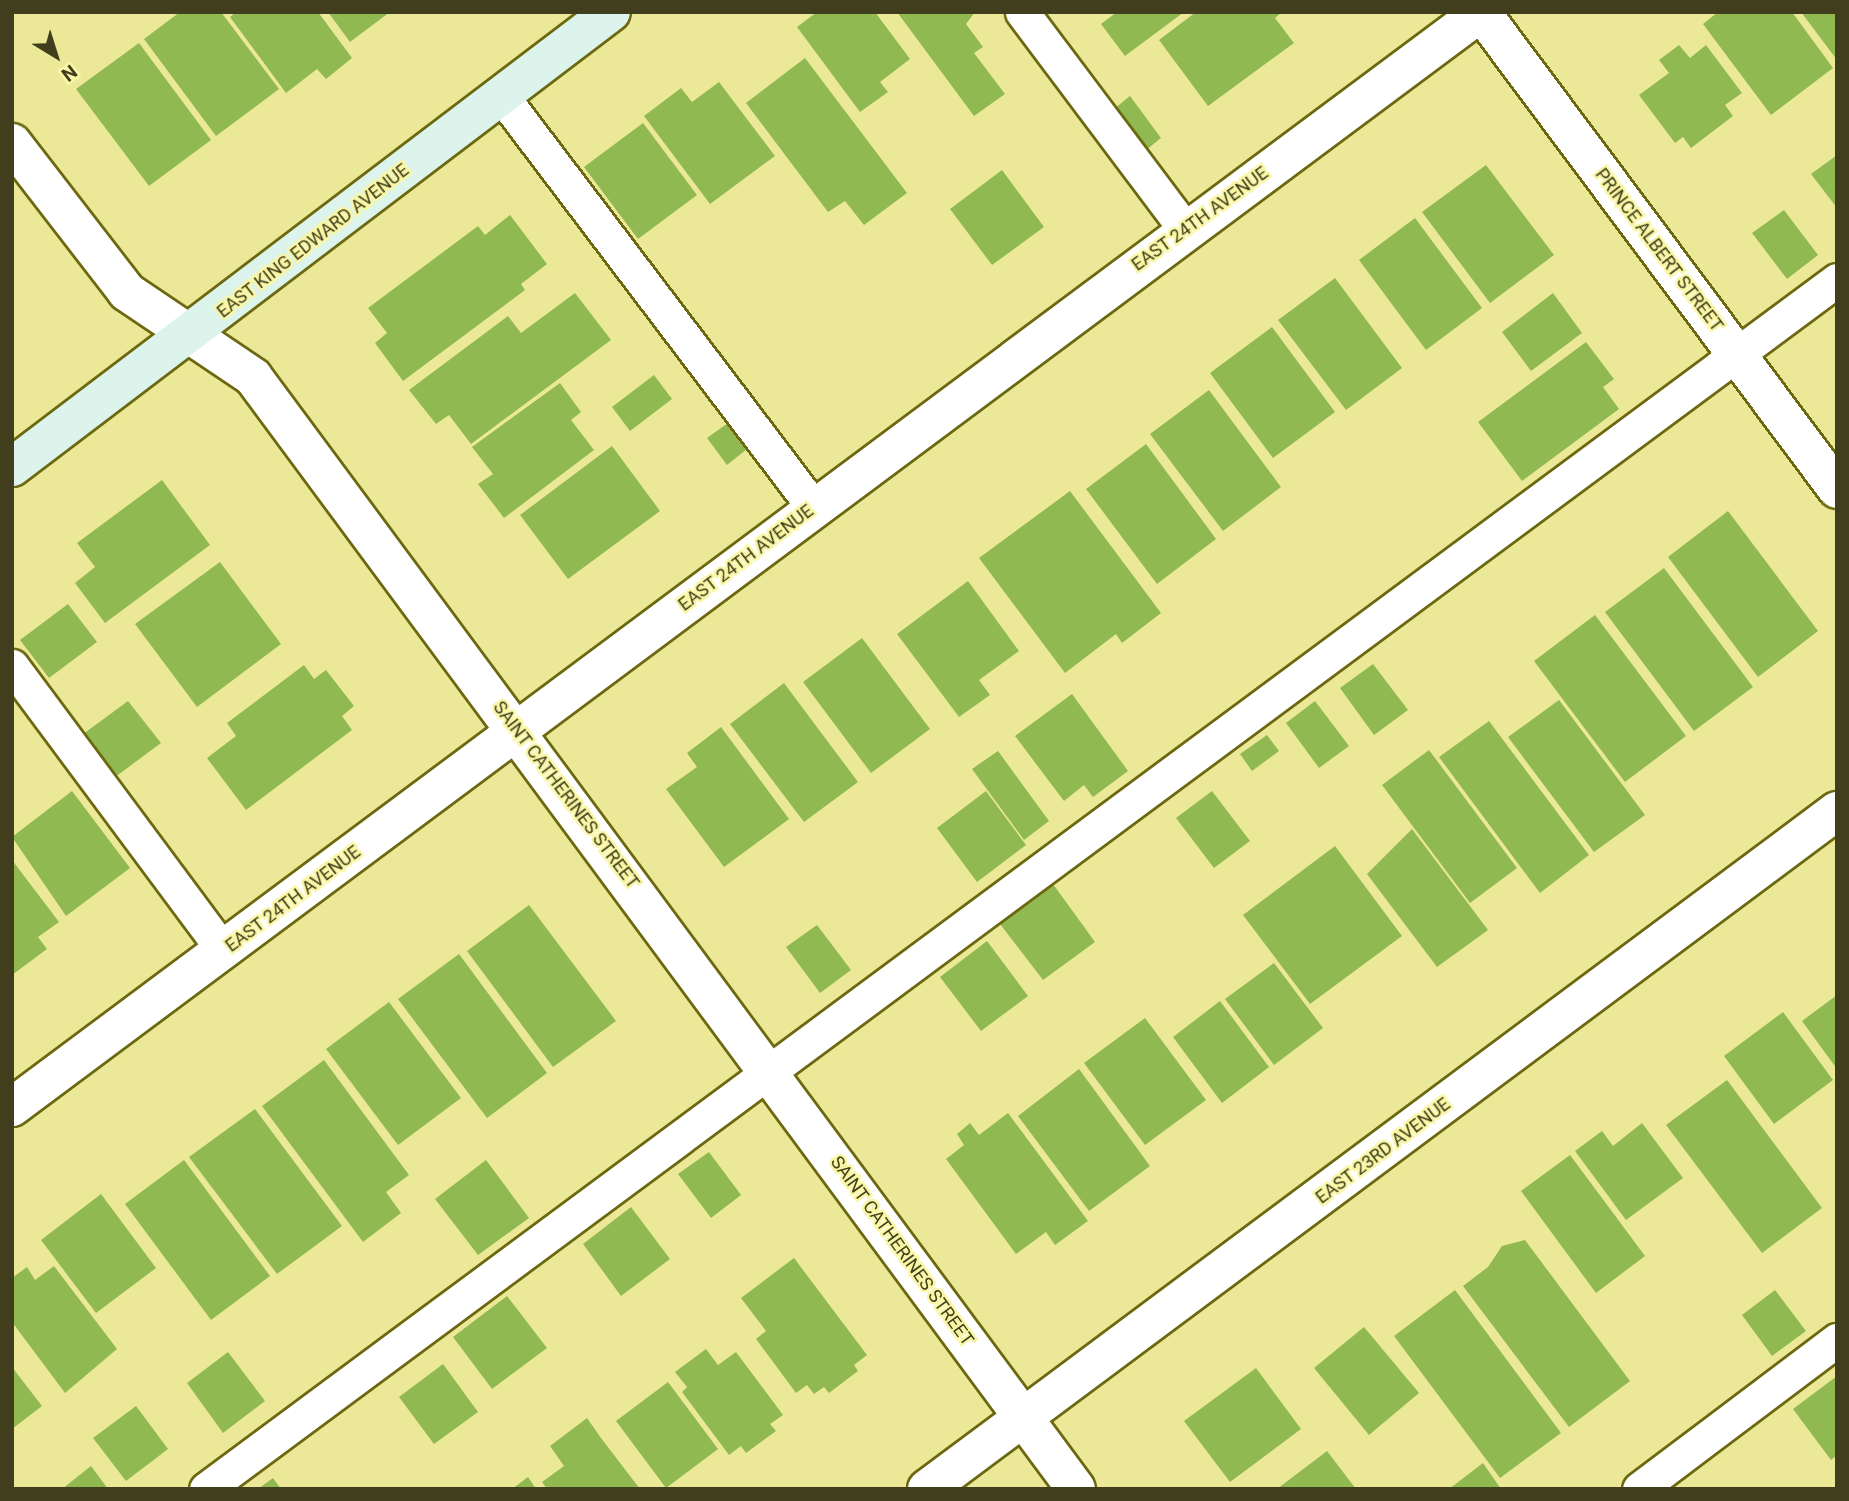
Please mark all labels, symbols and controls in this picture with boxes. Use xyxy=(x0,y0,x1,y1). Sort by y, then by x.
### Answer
north arrow xyxy=(21,21,91,91)
text: N xyxy=(57,60,82,86)
street label: EAST KING EDWARD AVENUE xyxy=(213,159,413,323)
street label: EAST 24TH AVENUE xyxy=(1127,162,1273,276)
street label: PRINCE ALBERT STREET xyxy=(1591,164,1727,336)
street label: EAST 24TH AVENUE xyxy=(674,500,818,616)
street label: SAINT CATHERINES STREET xyxy=(488,697,644,893)
street label: EAST 24TH AVENUE xyxy=(221,841,365,957)
street label: EAST 23RD AVENUE xyxy=(1311,1093,1455,1209)
street label: SAINT CATHERINES STREET xyxy=(826,1152,978,1350)

